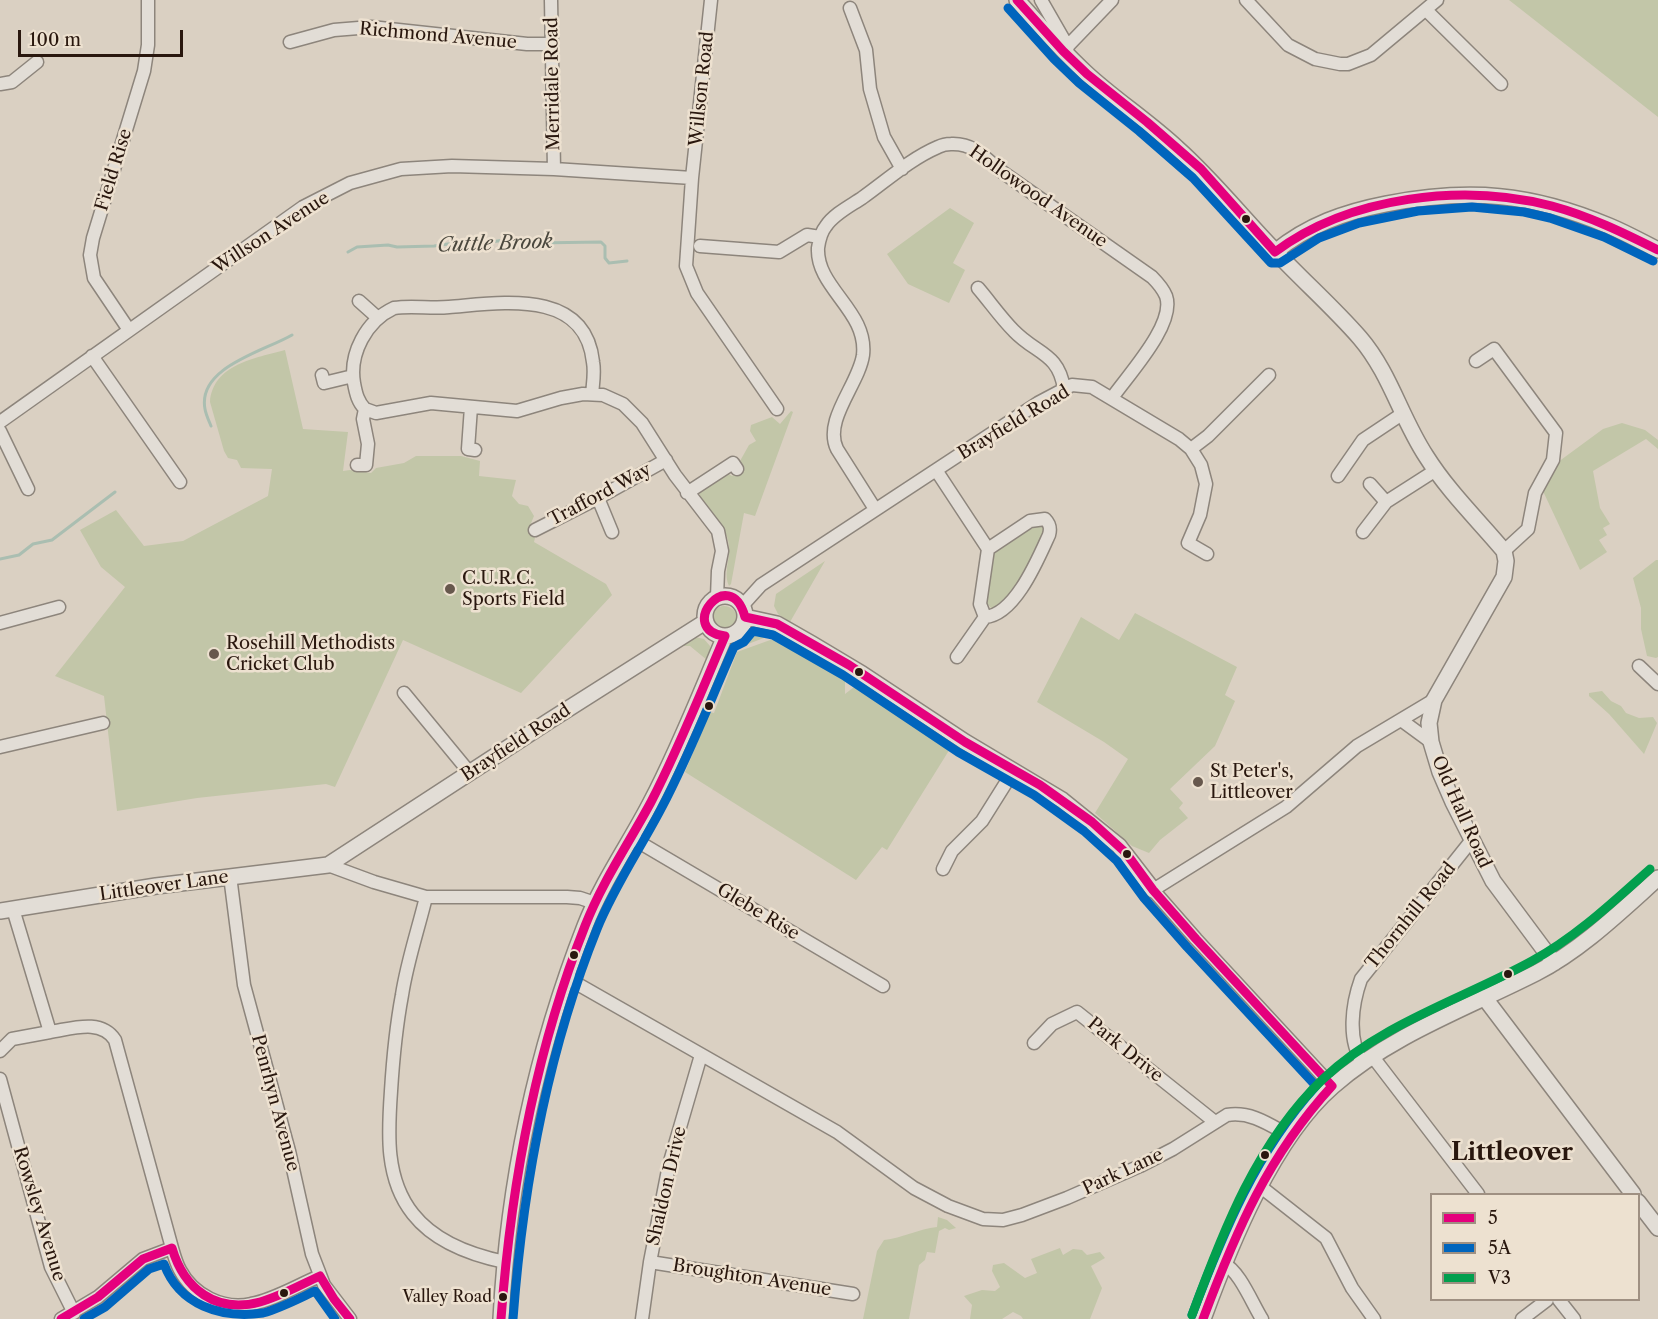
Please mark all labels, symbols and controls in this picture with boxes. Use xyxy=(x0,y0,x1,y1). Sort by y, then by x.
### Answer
street label: Merridale Road xyxy=(541,17,565,151)
scale bar xyxy=(21,18,186,56)
street label: Richmond Avenue xyxy=(358,18,518,54)
text: 100 m xyxy=(29,29,81,51)
street label: Willson Road xyxy=(685,31,719,147)
street label: Field Rise xyxy=(91,126,137,214)
street label: Hollowood Avenue xyxy=(965,141,1111,253)
street label: Willson Avenue xyxy=(209,187,333,279)
unlabelled marker xyxy=(1240,213,1252,225)
water label: Cuttle Brook xyxy=(437,230,553,258)
street label: Brayfield Road xyxy=(954,381,1074,465)
street label: Trafford Way xyxy=(545,459,655,531)
place label: C.U.R.C. Sports Field xyxy=(462,568,565,610)
marker: C.U.R.C. Sports Field xyxy=(443,582,457,596)
place label: Rosehill Methodists Cricket Club xyxy=(226,633,395,676)
marker: Rosehill Methodists Cricket Club xyxy=(207,647,221,661)
unlabelled marker xyxy=(853,666,865,678)
street label: Brayfield Road xyxy=(457,700,575,786)
unlabelled marker xyxy=(703,700,715,712)
street label: Old Hall Road xyxy=(1427,752,1495,872)
place label: St Peter's, Littleover xyxy=(1210,761,1294,804)
marker: St Peter's, Littleover xyxy=(1191,775,1205,789)
unlabelled marker xyxy=(1121,848,1133,860)
street label: Thornhill Road xyxy=(1361,858,1461,974)
street label: Littleover Lane xyxy=(98,866,230,906)
street label: Glebe Rise xyxy=(713,879,803,945)
unlabelled marker xyxy=(568,949,580,961)
unlabelled marker xyxy=(1502,968,1514,980)
street label: Park Drive xyxy=(1083,1013,1167,1087)
street label: Penrhyn Avenue xyxy=(246,1032,304,1174)
street label: Shaldon Drive xyxy=(643,1124,691,1248)
district label: Littleover xyxy=(1451,1139,1573,1167)
street label: Rowsley Avenue xyxy=(8,1144,70,1284)
street label: Park Lane xyxy=(1079,1144,1167,1200)
unlabelled marker xyxy=(1259,1149,1271,1161)
legend xyxy=(1430,1193,1640,1301)
text: 5 xyxy=(1488,1207,1498,1229)
text: 5A xyxy=(1488,1237,1511,1259)
street label: Broughton Avenue xyxy=(671,1255,833,1301)
text: V3 xyxy=(1488,1267,1511,1289)
unlabelled marker xyxy=(278,1287,290,1299)
place label: Valley Road xyxy=(403,1287,492,1307)
marker: Valley Road xyxy=(497,1291,509,1303)

